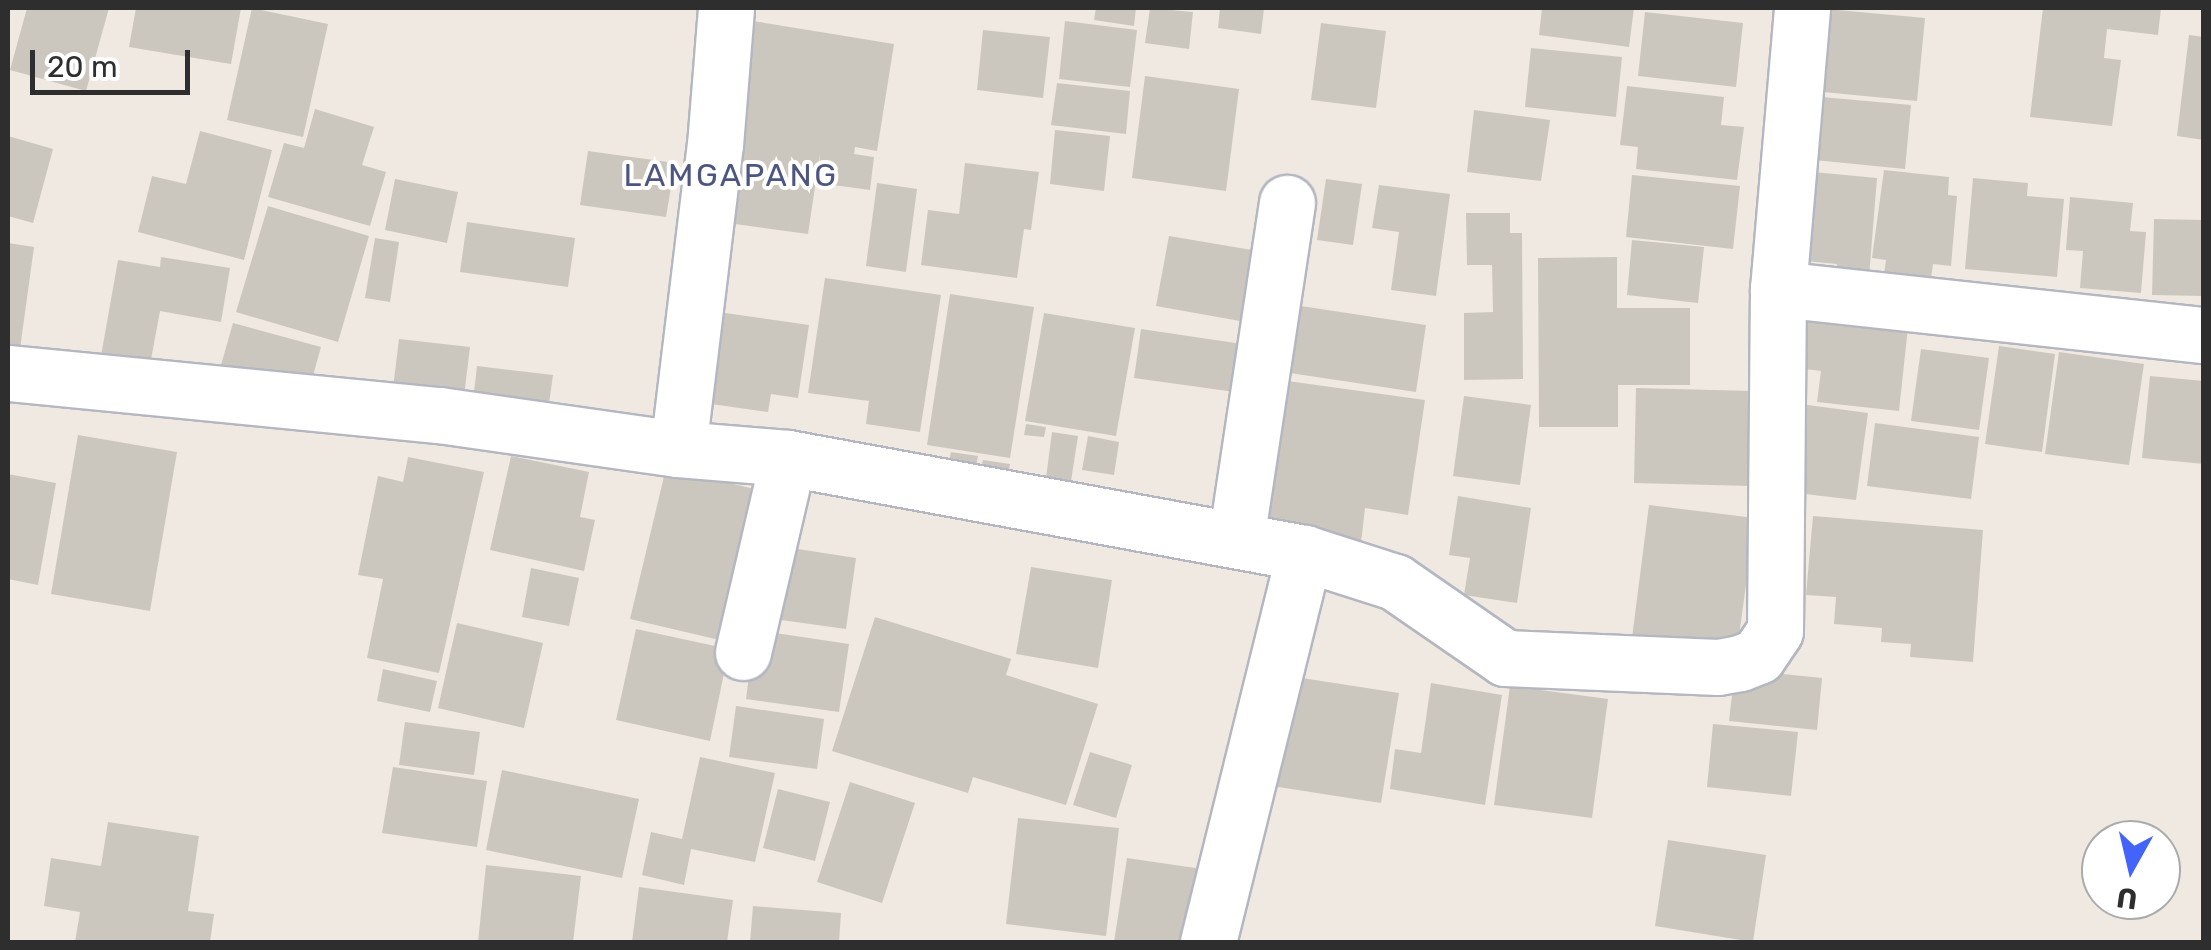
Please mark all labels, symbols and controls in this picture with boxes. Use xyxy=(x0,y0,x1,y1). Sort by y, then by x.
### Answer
scale bar xyxy=(35,30,195,92)
text: 20 m xyxy=(47,49,118,85)
district label: LAMGAPANG xyxy=(624,156,838,194)
north arrow xyxy=(2081,820,2181,920)
text: U xyxy=(2115,880,2139,916)

